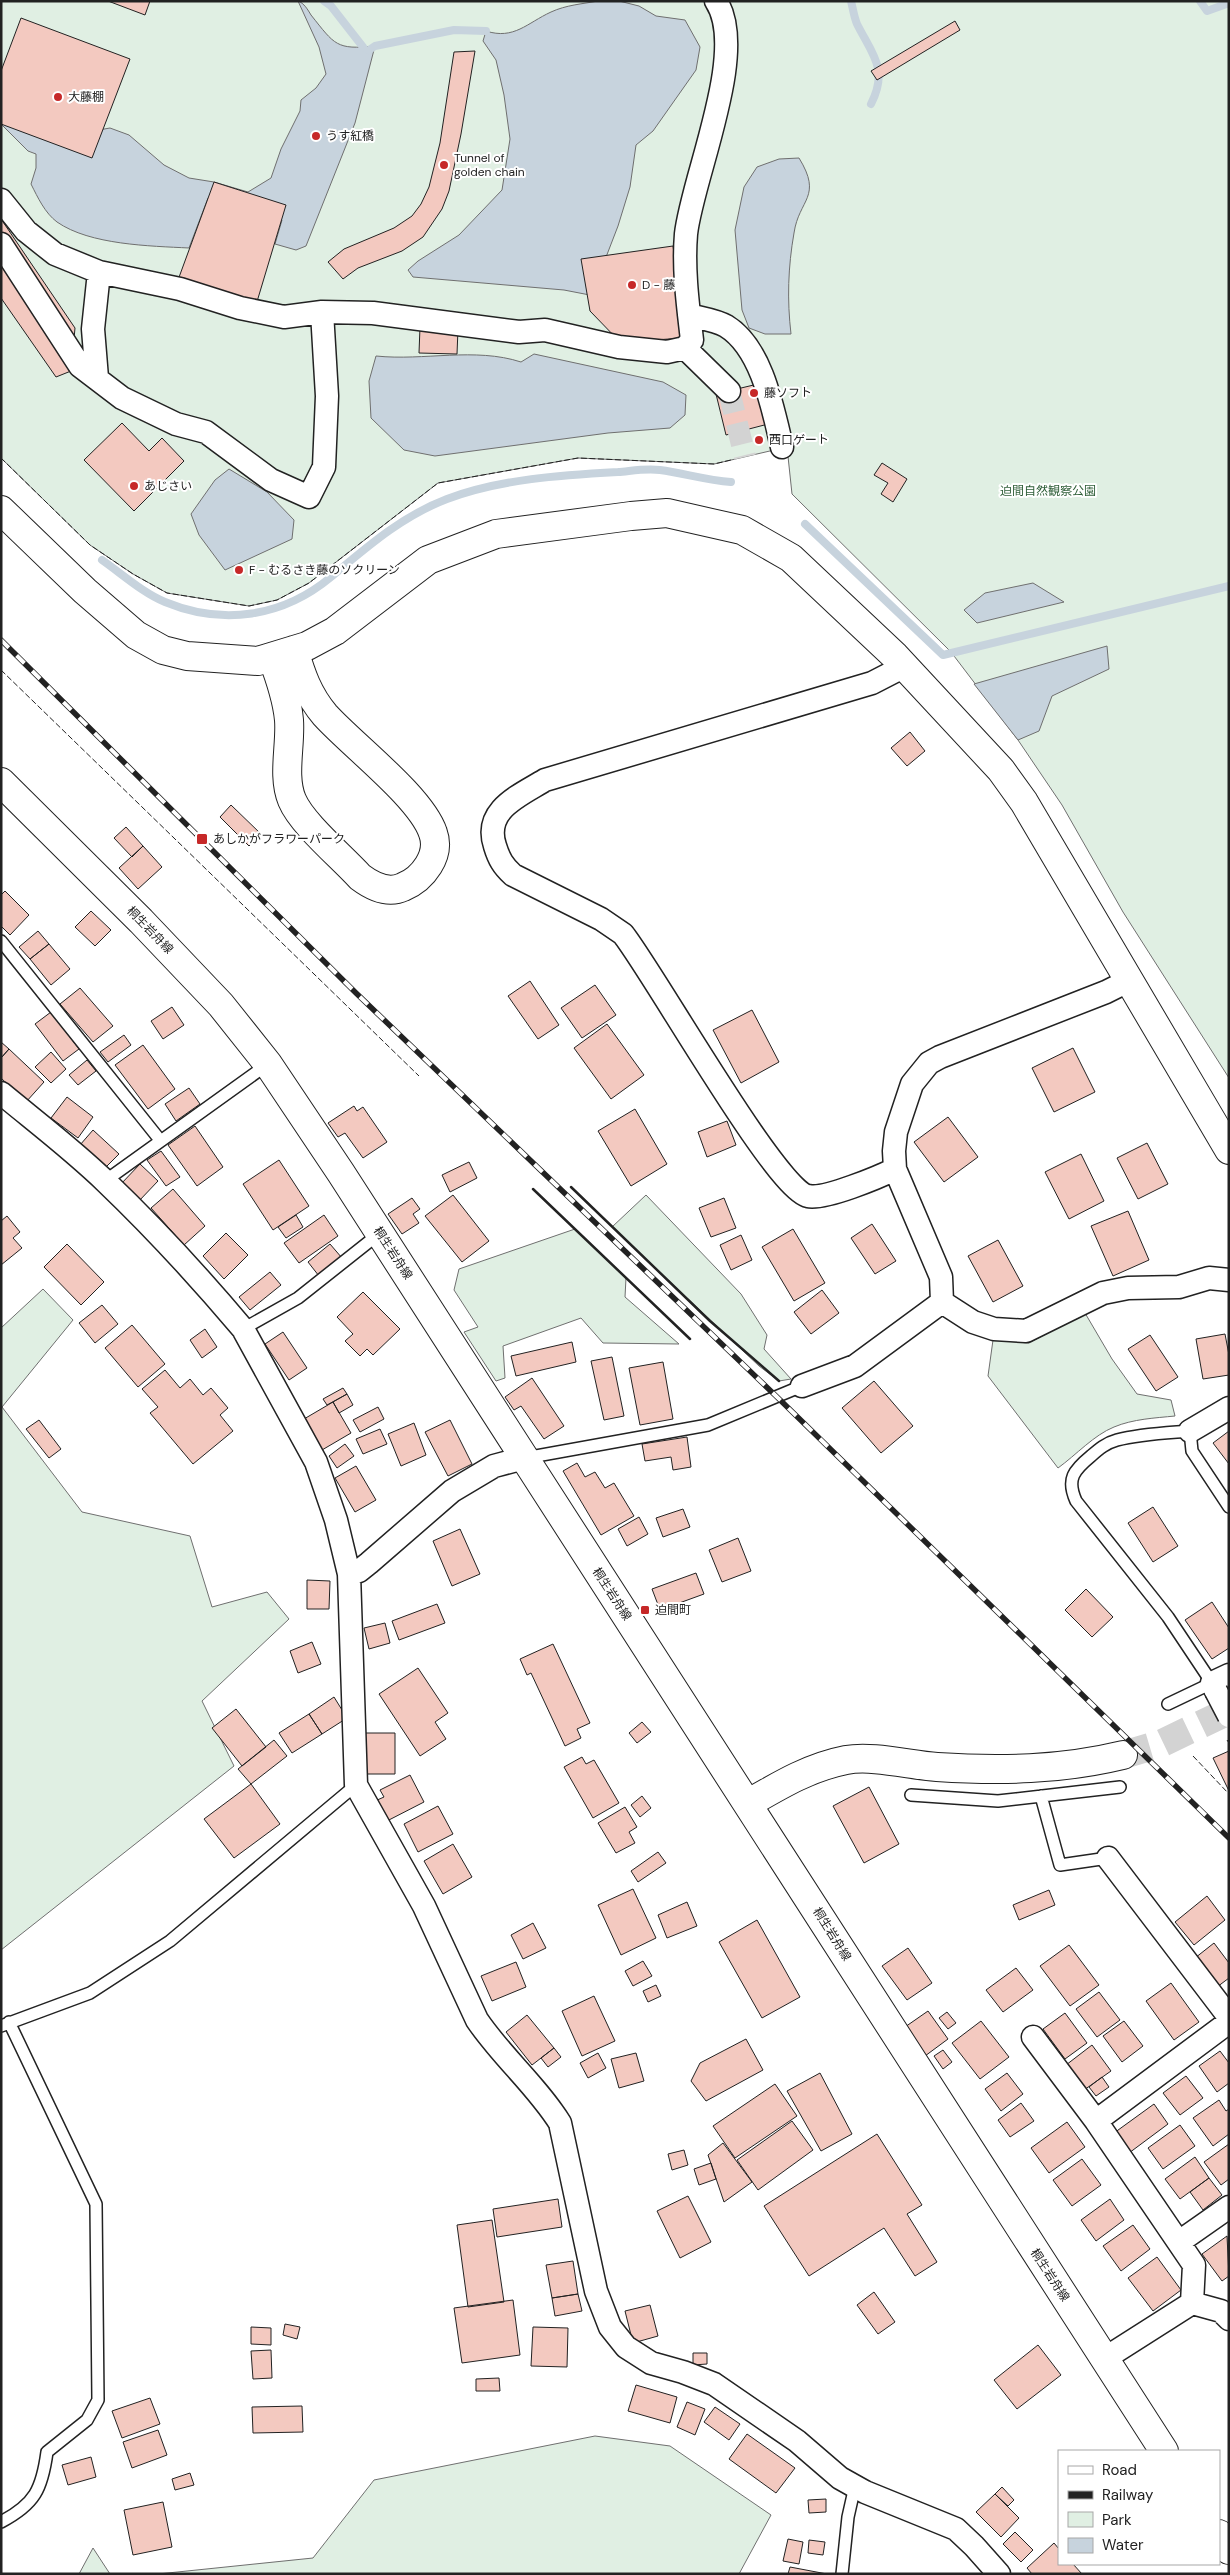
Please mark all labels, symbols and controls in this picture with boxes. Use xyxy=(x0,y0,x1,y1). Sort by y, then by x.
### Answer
place label: 大藤棚 xyxy=(68,89,104,105)
marker: 大藤棚 xyxy=(52,91,64,103)
place label: うす紅橋 xyxy=(326,128,374,144)
marker: うす紅橋 xyxy=(310,130,322,142)
place label: Tunnel of golden chain xyxy=(454,150,525,180)
marker: Tunnel of golden chain xyxy=(438,159,450,171)
place label: D - 藤 xyxy=(642,277,675,293)
marker: D - 藤 xyxy=(626,279,638,291)
place label: 藤ソフト xyxy=(764,385,812,401)
marker: 藤ソフト xyxy=(748,387,760,399)
place label: 西口ゲート xyxy=(769,432,829,448)
marker: 西口ゲート xyxy=(753,434,765,446)
place label: あじさい xyxy=(144,478,192,494)
marker: あじさい xyxy=(128,480,140,492)
park label: 迫間自然観察公園 xyxy=(1000,483,1096,499)
place label: F - むるさき藤のソクリーン xyxy=(249,562,400,578)
marker: F - むるさき藤のソクリーン xyxy=(233,564,245,576)
place label: あしかがフラワーパーク xyxy=(213,831,345,847)
marker: あしかがフラワーパーク xyxy=(195,832,209,846)
street label: 桐生岩舟線 xyxy=(123,903,177,957)
street label: 桐生岩舟線 xyxy=(370,1223,416,1283)
street label: 桐生岩舟線 xyxy=(589,1564,635,1624)
place label: 迫間町 xyxy=(655,1602,691,1618)
marker: 迫間町 xyxy=(639,1604,651,1616)
street label: 桐生岩舟線 xyxy=(809,1904,855,1964)
street label: 桐生岩舟線 xyxy=(1027,2245,1073,2305)
legend xyxy=(1058,2450,1220,2565)
text: Road xyxy=(1102,2460,1137,2480)
text: Railway xyxy=(1102,2485,1154,2505)
text: Park xyxy=(1102,2510,1132,2530)
text: Water xyxy=(1102,2535,1144,2555)

